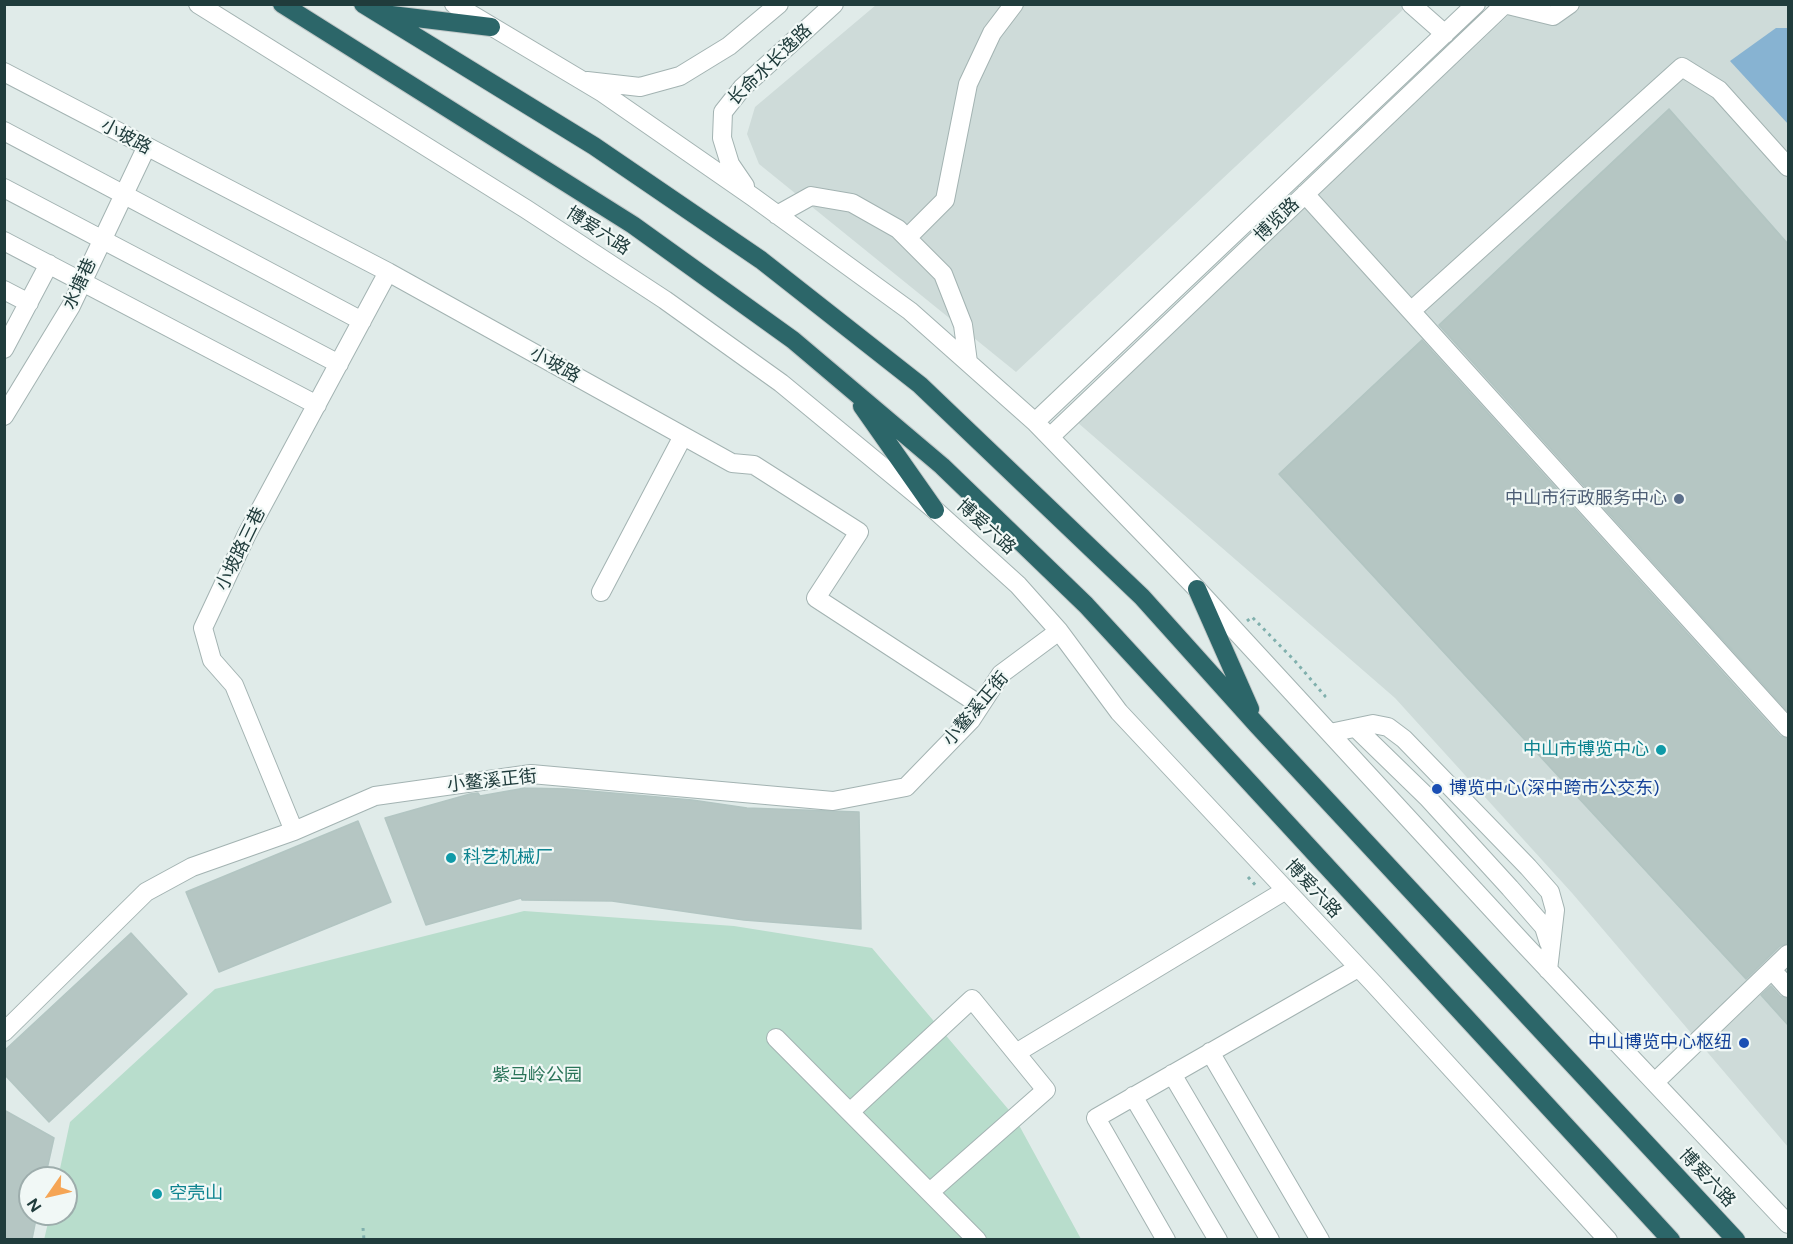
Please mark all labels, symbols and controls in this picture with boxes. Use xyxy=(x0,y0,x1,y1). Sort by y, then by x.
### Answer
street label: 长命水长逸路 xyxy=(724,20,816,110)
street label: 小坡路 xyxy=(97,115,155,159)
street label: 博览路 xyxy=(1250,193,1304,247)
street label: 博爱六路 xyxy=(562,202,634,260)
street label: 水塘巷 xyxy=(59,255,101,313)
street label: 小坡路 xyxy=(526,342,584,388)
place label: 中山市行政服务中心 xyxy=(1505,488,1667,510)
marker: 中山市行政服务中心 xyxy=(1672,492,1686,506)
street label: 博爱六路 xyxy=(952,495,1020,559)
street label: 小坡路三巷 xyxy=(212,504,270,594)
street label: 小鳌溪正街 xyxy=(939,668,1013,750)
place label: 中山市博览中心 xyxy=(1523,739,1649,761)
marker: 中山市博览中心 xyxy=(1654,743,1668,757)
street label: 小鳌溪正街 xyxy=(446,766,538,796)
place label: 博览中心(深中跨市公交东) xyxy=(1449,778,1660,800)
marker: 博览中心(深中跨市公交东) xyxy=(1430,782,1444,796)
place label: 科艺机械厂 xyxy=(463,847,553,869)
marker: 科艺机械厂 xyxy=(444,851,458,865)
street label: 博爱六路 xyxy=(1281,855,1345,923)
place label: 中山博览中心枢纽 xyxy=(1588,1032,1732,1054)
marker: 中山博览中心枢纽 xyxy=(1737,1036,1751,1050)
park label: 紫马岭公园 xyxy=(492,1065,582,1087)
street label: 博爱六路 xyxy=(1675,1144,1739,1212)
north arrow xyxy=(18,1166,78,1226)
place label: 空壳山 xyxy=(169,1183,223,1205)
marker: 空壳山 xyxy=(150,1187,164,1201)
text: N xyxy=(23,1195,46,1216)

